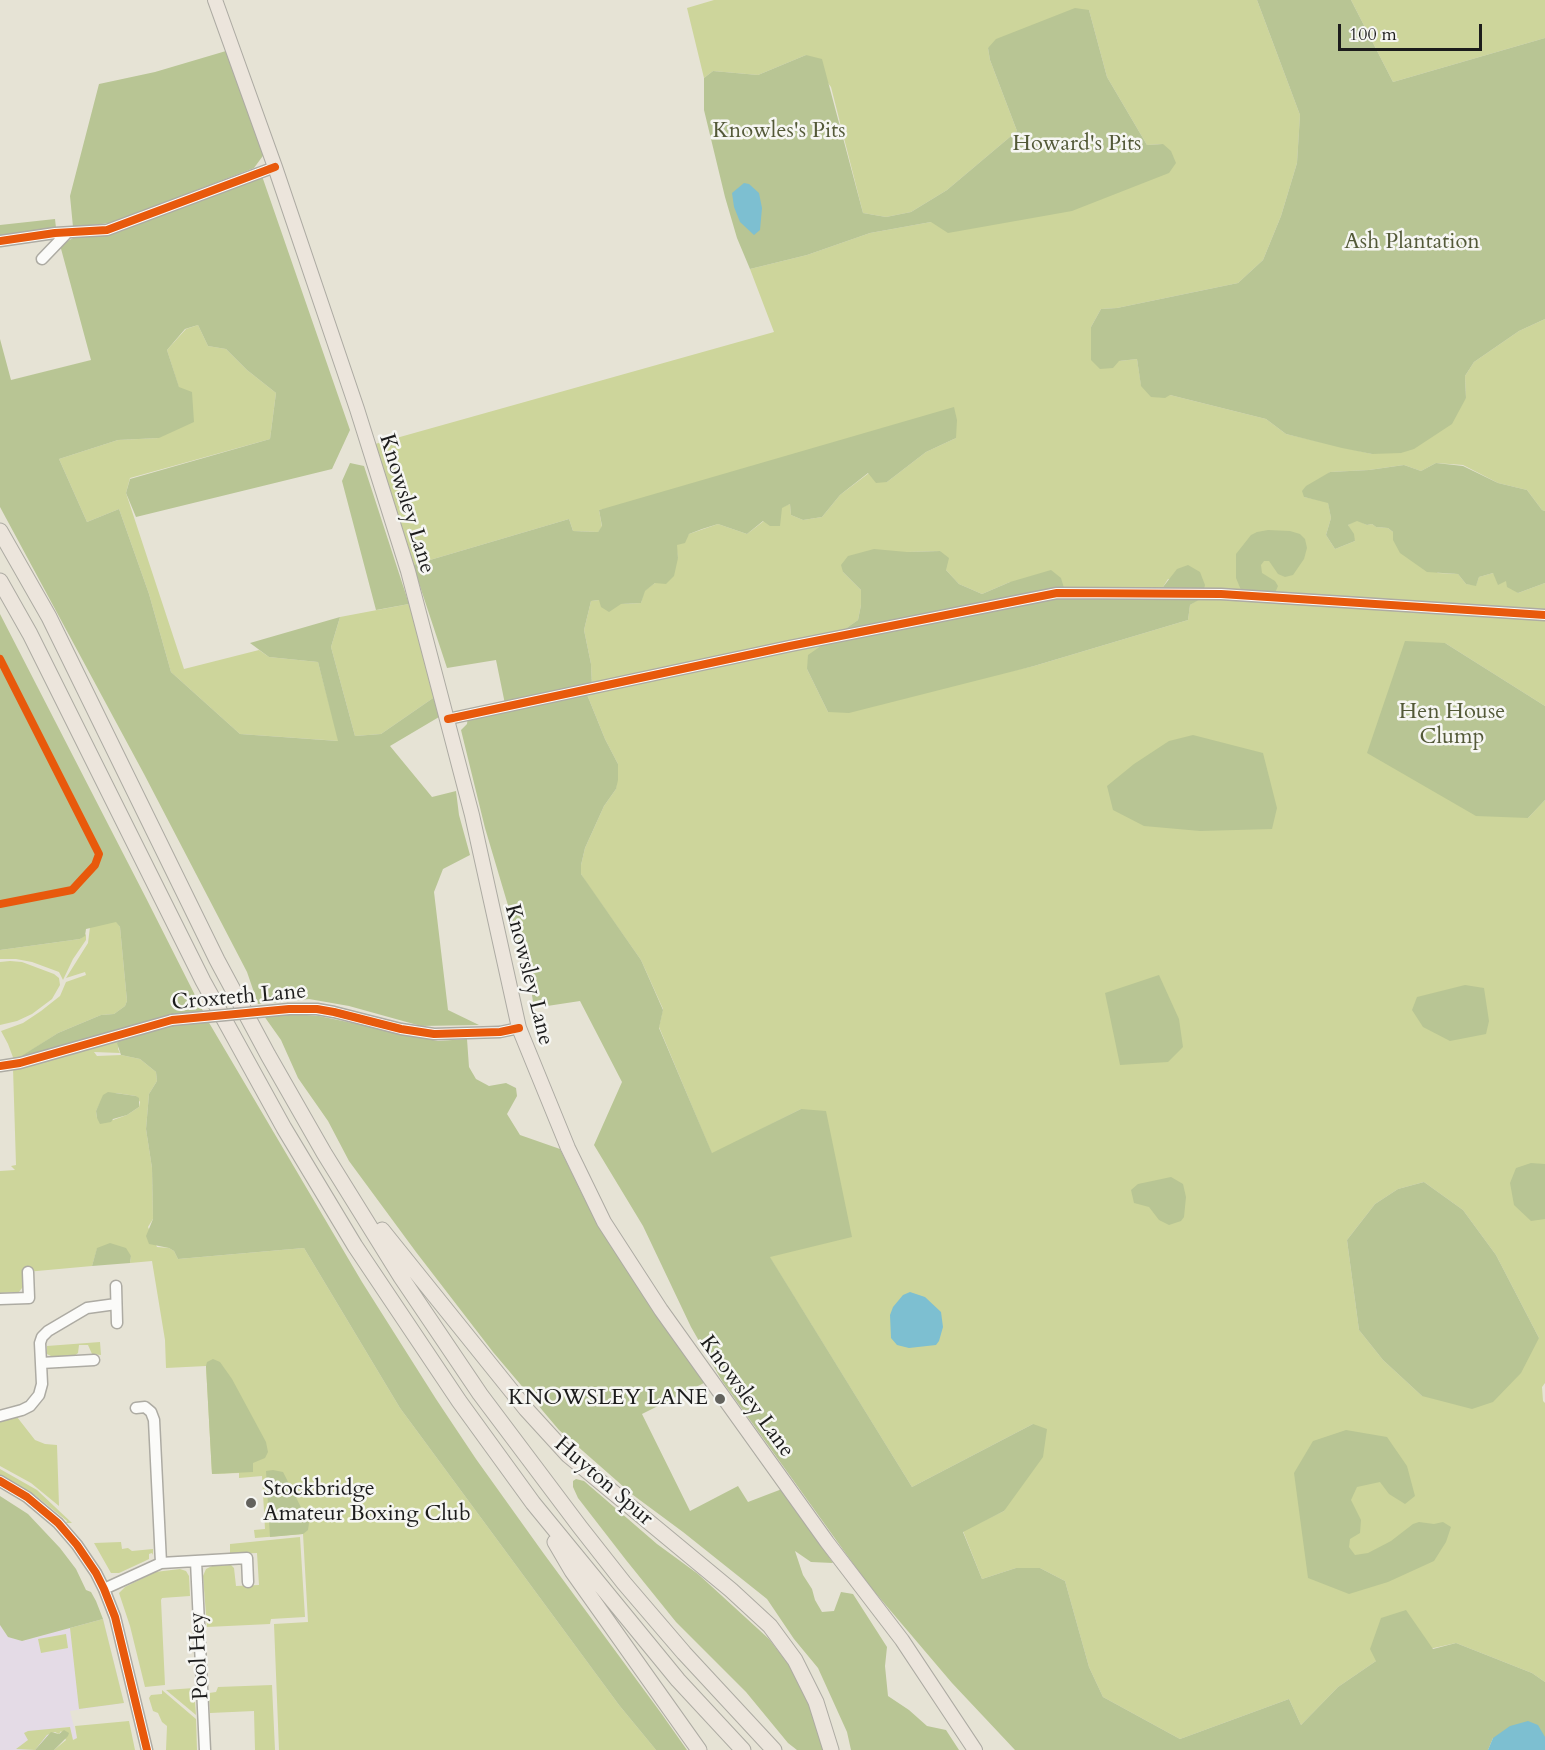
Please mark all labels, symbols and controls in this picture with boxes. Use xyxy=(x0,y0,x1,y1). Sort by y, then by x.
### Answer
scale bar xyxy=(1341,12,1485,50)
text: 100 m xyxy=(1349,22,1397,47)
park label: Knowles's Pits xyxy=(712,119,846,145)
park label: Howard's Pits xyxy=(1013,132,1141,158)
park label: Ash Plantation xyxy=(1344,230,1480,256)
street label: Knowsley Lane xyxy=(372,431,440,577)
park label: Hen House Clump xyxy=(1399,700,1505,752)
street label: Knowsley Lane xyxy=(498,902,558,1048)
street label: Croxteth Lane xyxy=(171,979,307,1017)
street label: Knowsley Lane xyxy=(693,1331,799,1463)
place label: KNOWSLEY LANE xyxy=(508,1386,708,1412)
marker: KNOWSLEY LANE xyxy=(713,1392,727,1406)
street label: Huyton Spur xyxy=(548,1432,658,1532)
place label: Stockbridge Amateur Boxing Club xyxy=(263,1477,471,1528)
marker: Stockbridge Amateur Boxing Club xyxy=(244,1496,258,1510)
street label: Pool Hey xyxy=(185,1611,215,1701)

